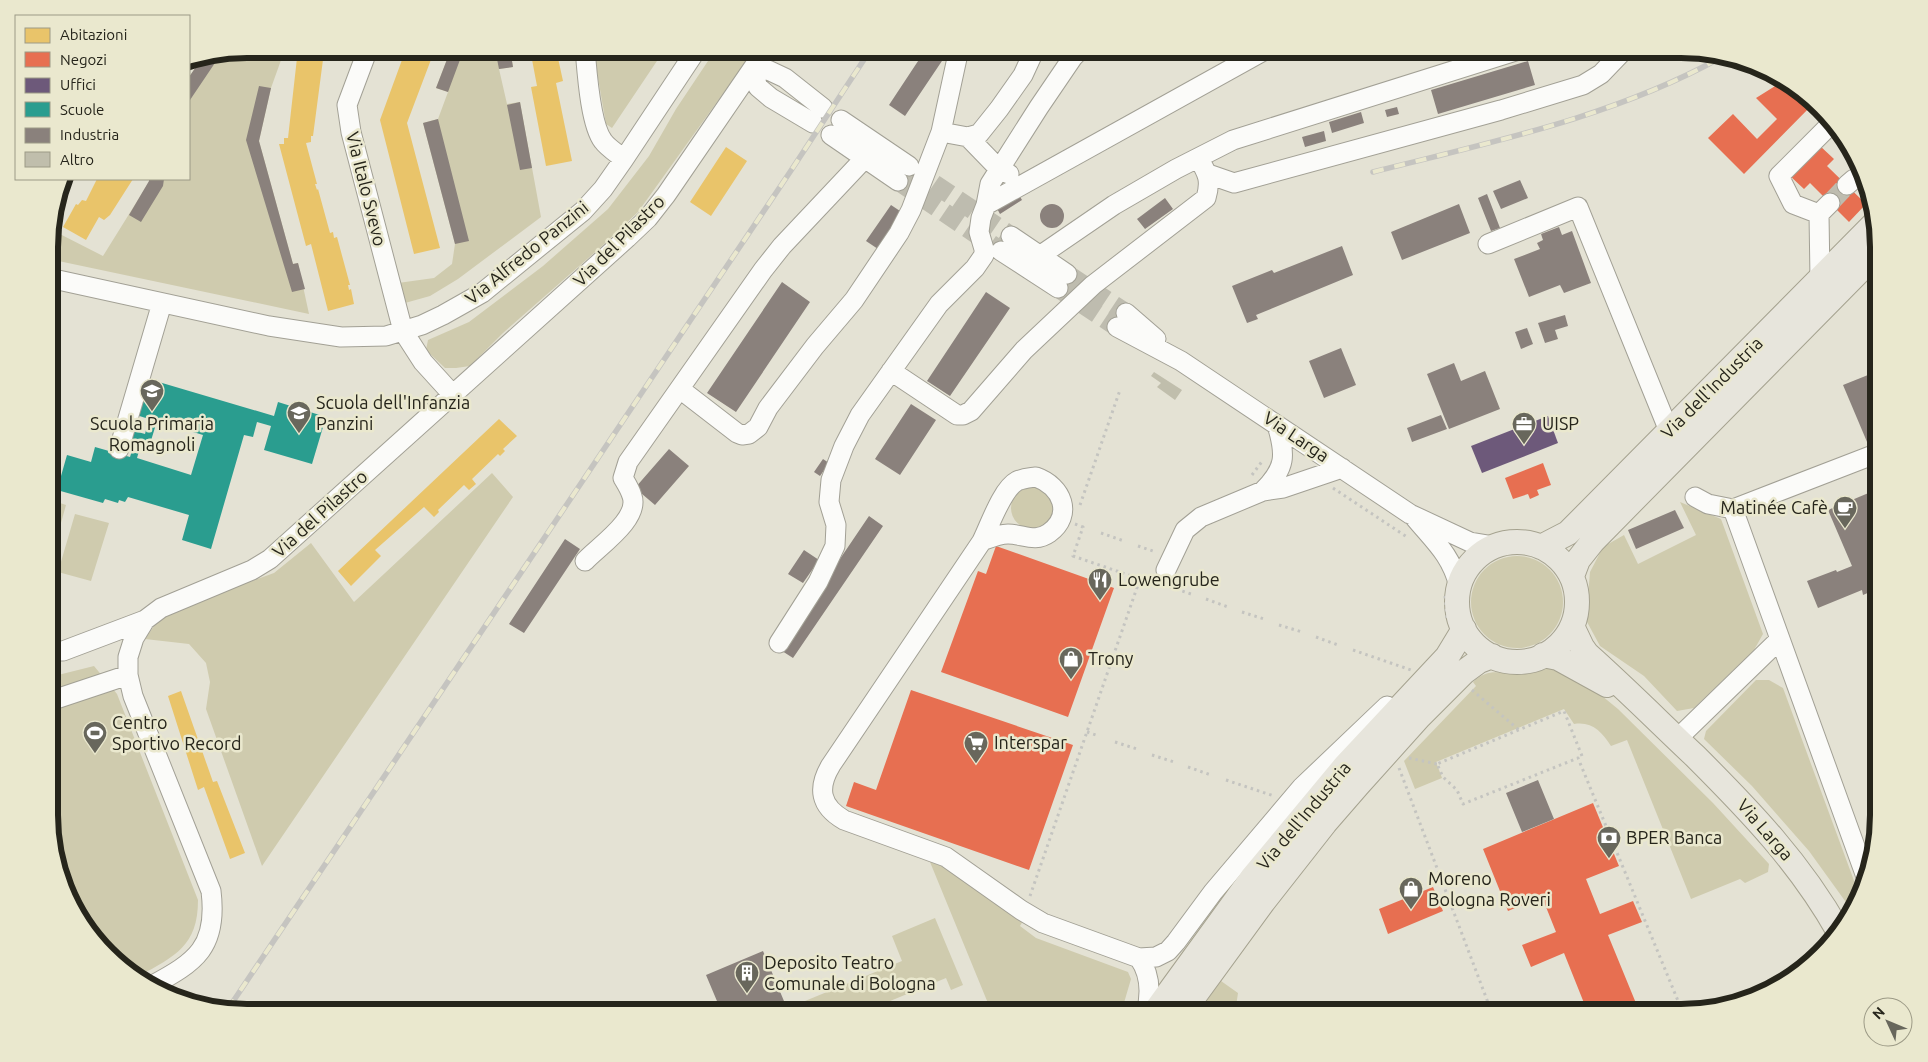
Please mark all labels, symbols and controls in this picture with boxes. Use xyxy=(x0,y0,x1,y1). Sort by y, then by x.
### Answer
legend xyxy=(15,15,190,180)
text: Abitazioni xyxy=(60,26,127,43)
text: Negozi xyxy=(60,51,107,68)
text: Uffici xyxy=(60,76,96,93)
text: Scuole xyxy=(60,101,104,118)
text: Industria xyxy=(60,126,119,143)
street label: Via Italo Svevo xyxy=(343,129,391,248)
text: Altro xyxy=(60,151,94,168)
street label: Via del Pilastro xyxy=(569,191,668,290)
street label: Via Alfredo Panzini xyxy=(461,197,592,308)
street label: Via dell'Industria xyxy=(1656,332,1766,442)
school or university icon: Scuola Primaria Romagnoli xyxy=(139,378,165,412)
place label: Scuola dell'Infanzia Panzini xyxy=(316,392,470,433)
school or university icon: Scuola dell'Infanzia Panzini xyxy=(286,400,312,434)
street label: Via Larga xyxy=(1260,407,1333,465)
office icon: UISP xyxy=(1511,411,1537,445)
place label: Scuola Primaria Romagnoli xyxy=(90,413,214,454)
place label: UISP xyxy=(1542,413,1579,433)
street label: Via del Pilastro xyxy=(268,466,371,561)
cafe icon: Matinée Cafè xyxy=(1832,495,1858,529)
place label: Matinée Cafè xyxy=(1720,497,1828,517)
restaurant icon: Lowengrube xyxy=(1087,567,1113,601)
place label: Lowengrube xyxy=(1118,569,1220,589)
shop icon: Trony xyxy=(1058,646,1084,680)
place label: Trony xyxy=(1088,648,1134,668)
place label: Centro Sportivo Record xyxy=(112,712,241,753)
sports icon: Centro Sportivo Record xyxy=(82,720,108,754)
supermarket icon: Interspar xyxy=(963,730,989,764)
place label: Interspar xyxy=(994,732,1067,752)
street label: Via dell'Industria xyxy=(1252,757,1354,874)
street label: Via Larga xyxy=(1734,795,1798,864)
bank icon: BPER Banca xyxy=(1596,825,1622,859)
place label: BPER Banca xyxy=(1626,827,1722,847)
place label: Moreno Bologna Roveri xyxy=(1428,868,1551,909)
shop icon: Moreno Bologna Roveri xyxy=(1398,876,1424,910)
place label: Deposito Teatro Comunale di Bologna xyxy=(764,952,936,993)
building icon: Deposito Teatro Comunale di Bologna xyxy=(734,960,760,994)
north arrow xyxy=(1863,997,1913,1047)
text: N xyxy=(1869,1004,1888,1022)

